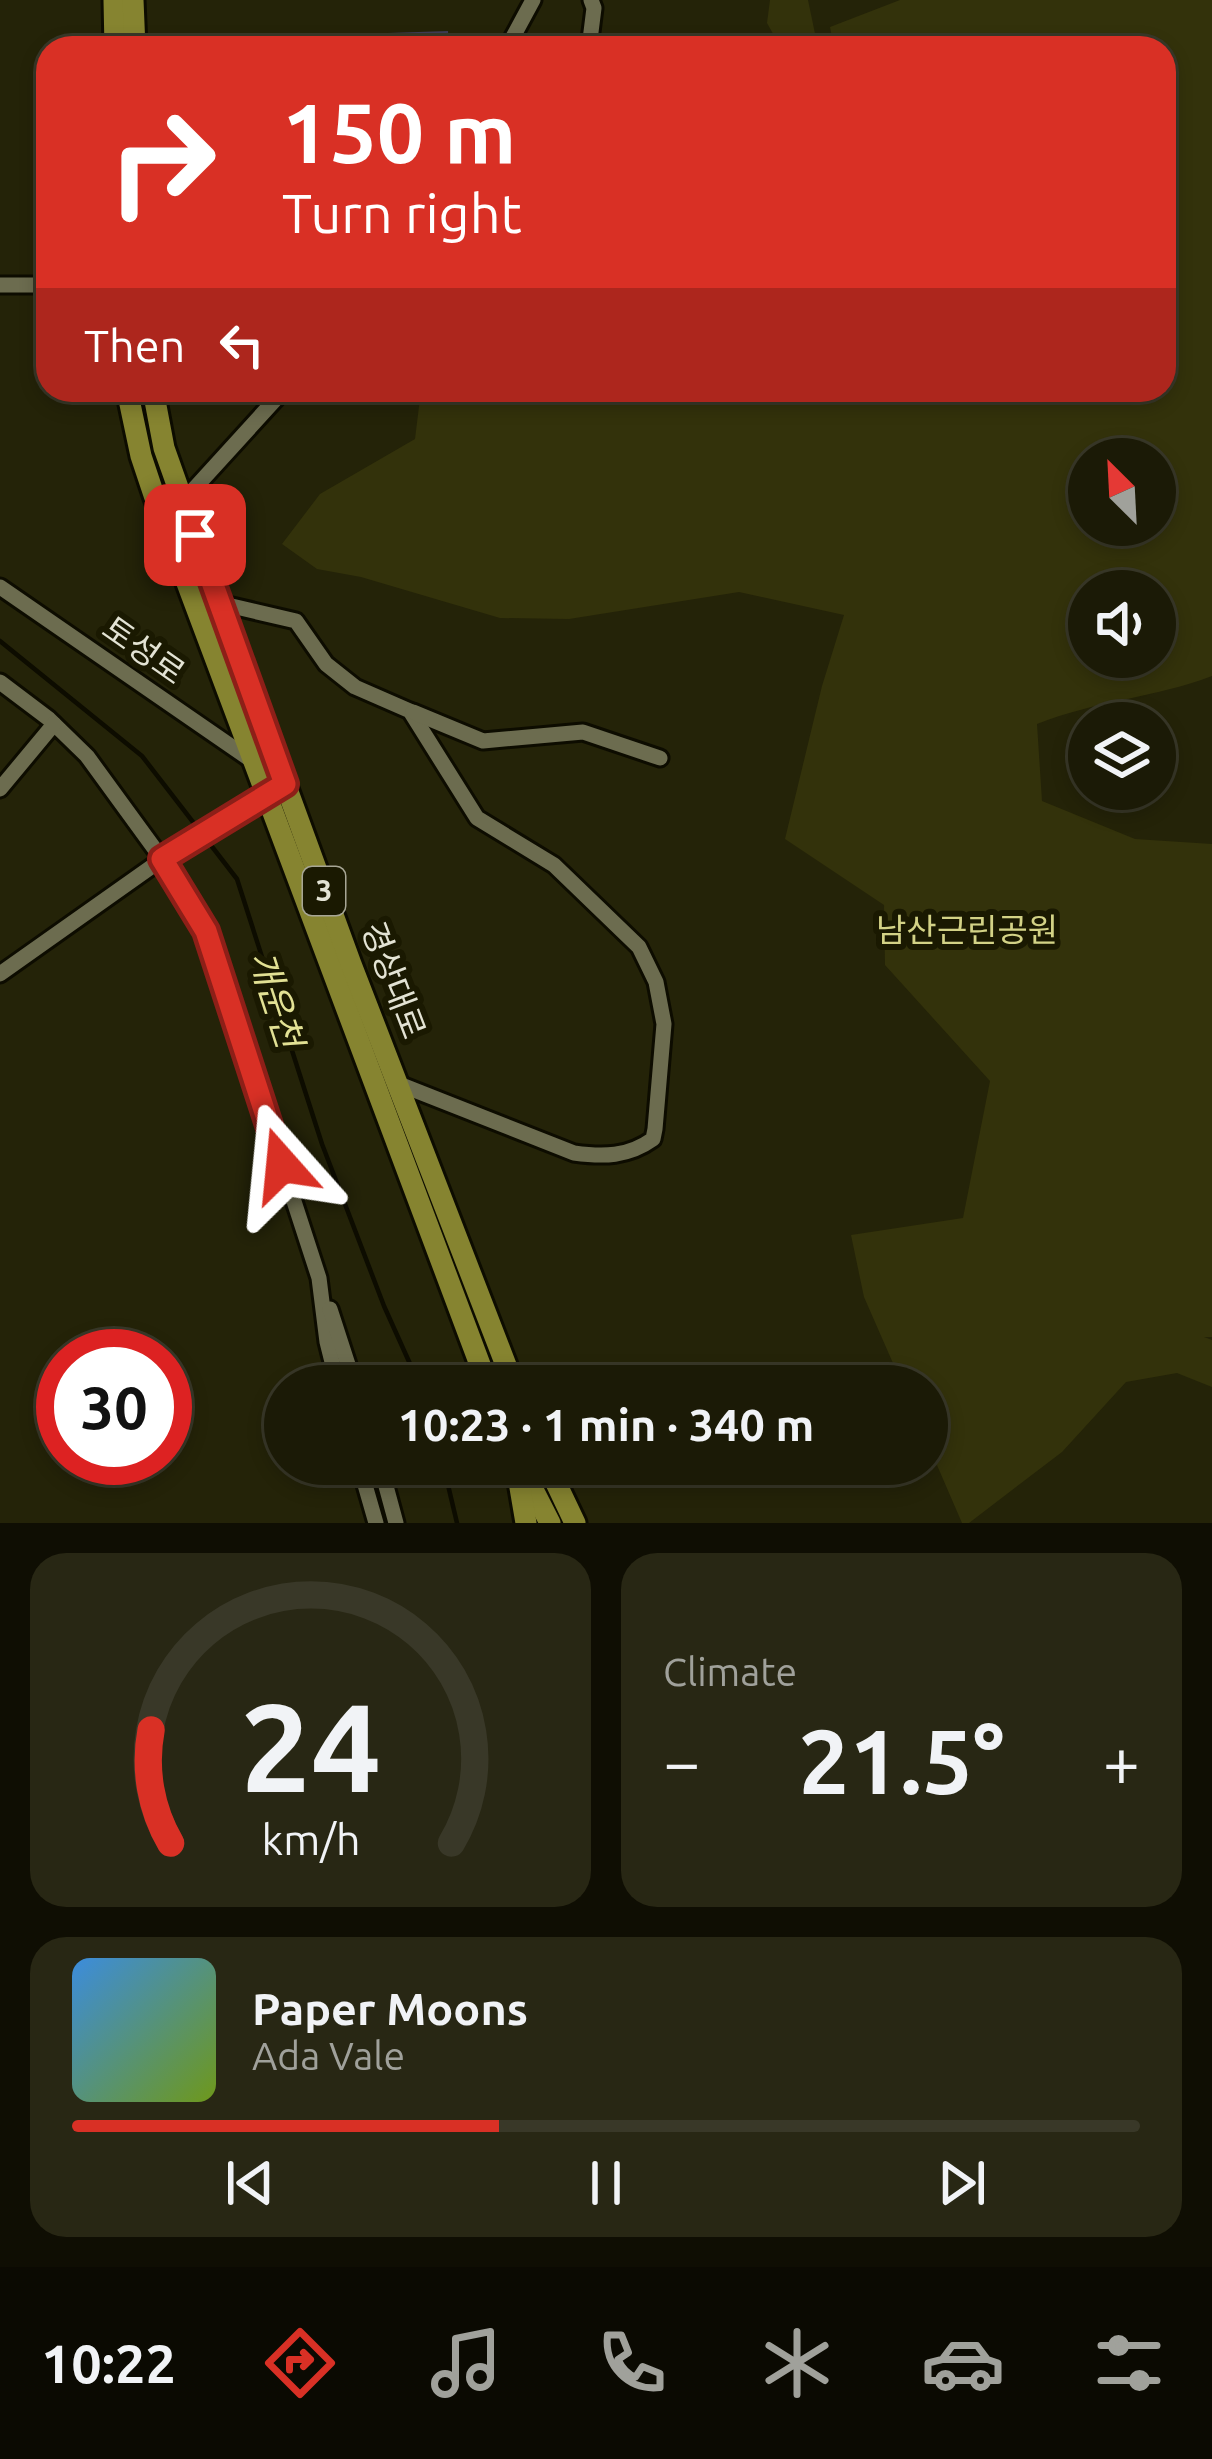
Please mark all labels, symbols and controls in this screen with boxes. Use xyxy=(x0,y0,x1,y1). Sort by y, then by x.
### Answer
icon: right xyxy=(84,84,240,240)
text: 150 m xyxy=(282,85,516,179)
text: Turn right xyxy=(282,183,522,243)
icon: left xyxy=(209,312,275,378)
text: Then xyxy=(84,320,185,371)
north arrow xyxy=(1068,438,1176,546)
map controls xyxy=(1068,438,1176,810)
pin xyxy=(144,484,246,586)
icon: arrive xyxy=(162,502,228,568)
button: sound xyxy=(1068,570,1176,678)
street label: 토성로 xyxy=(96,608,192,691)
button: layers xyxy=(1068,702,1176,810)
road number: 3 xyxy=(303,867,345,915)
park label: 남산근린공원 xyxy=(876,911,1058,948)
street label: 경상대로 xyxy=(355,916,434,1043)
water label: 개운천 xyxy=(242,945,313,1056)
position arrow xyxy=(219,1102,345,1228)
speed limit sign: 30 xyxy=(36,1329,192,1485)
text: 10:23 · 1 min · 340 m xyxy=(398,1399,814,1450)
text: Climate xyxy=(663,1650,797,1693)
text: 24 xyxy=(240,1676,381,1816)
text: 21.5° xyxy=(798,1710,1005,1811)
text: − xyxy=(663,1724,700,1798)
text: + xyxy=(1103,1724,1140,1798)
text: km/h xyxy=(261,1815,360,1863)
text: Paper Moons xyxy=(252,1983,528,2034)
text: Ada Vale xyxy=(252,2034,405,2077)
icon: previous xyxy=(217,2150,283,2216)
icon: pause xyxy=(573,2150,639,2216)
icon: next xyxy=(929,2150,995,2216)
icon: directions xyxy=(258,2321,342,2405)
icon: music xyxy=(424,2321,508,2405)
icon: phone xyxy=(590,2321,674,2405)
icon: climate xyxy=(755,2321,839,2405)
icon: car xyxy=(921,2321,1005,2405)
icon: filters xyxy=(1087,2321,1171,2405)
text: 10:22 xyxy=(41,2333,176,2393)

